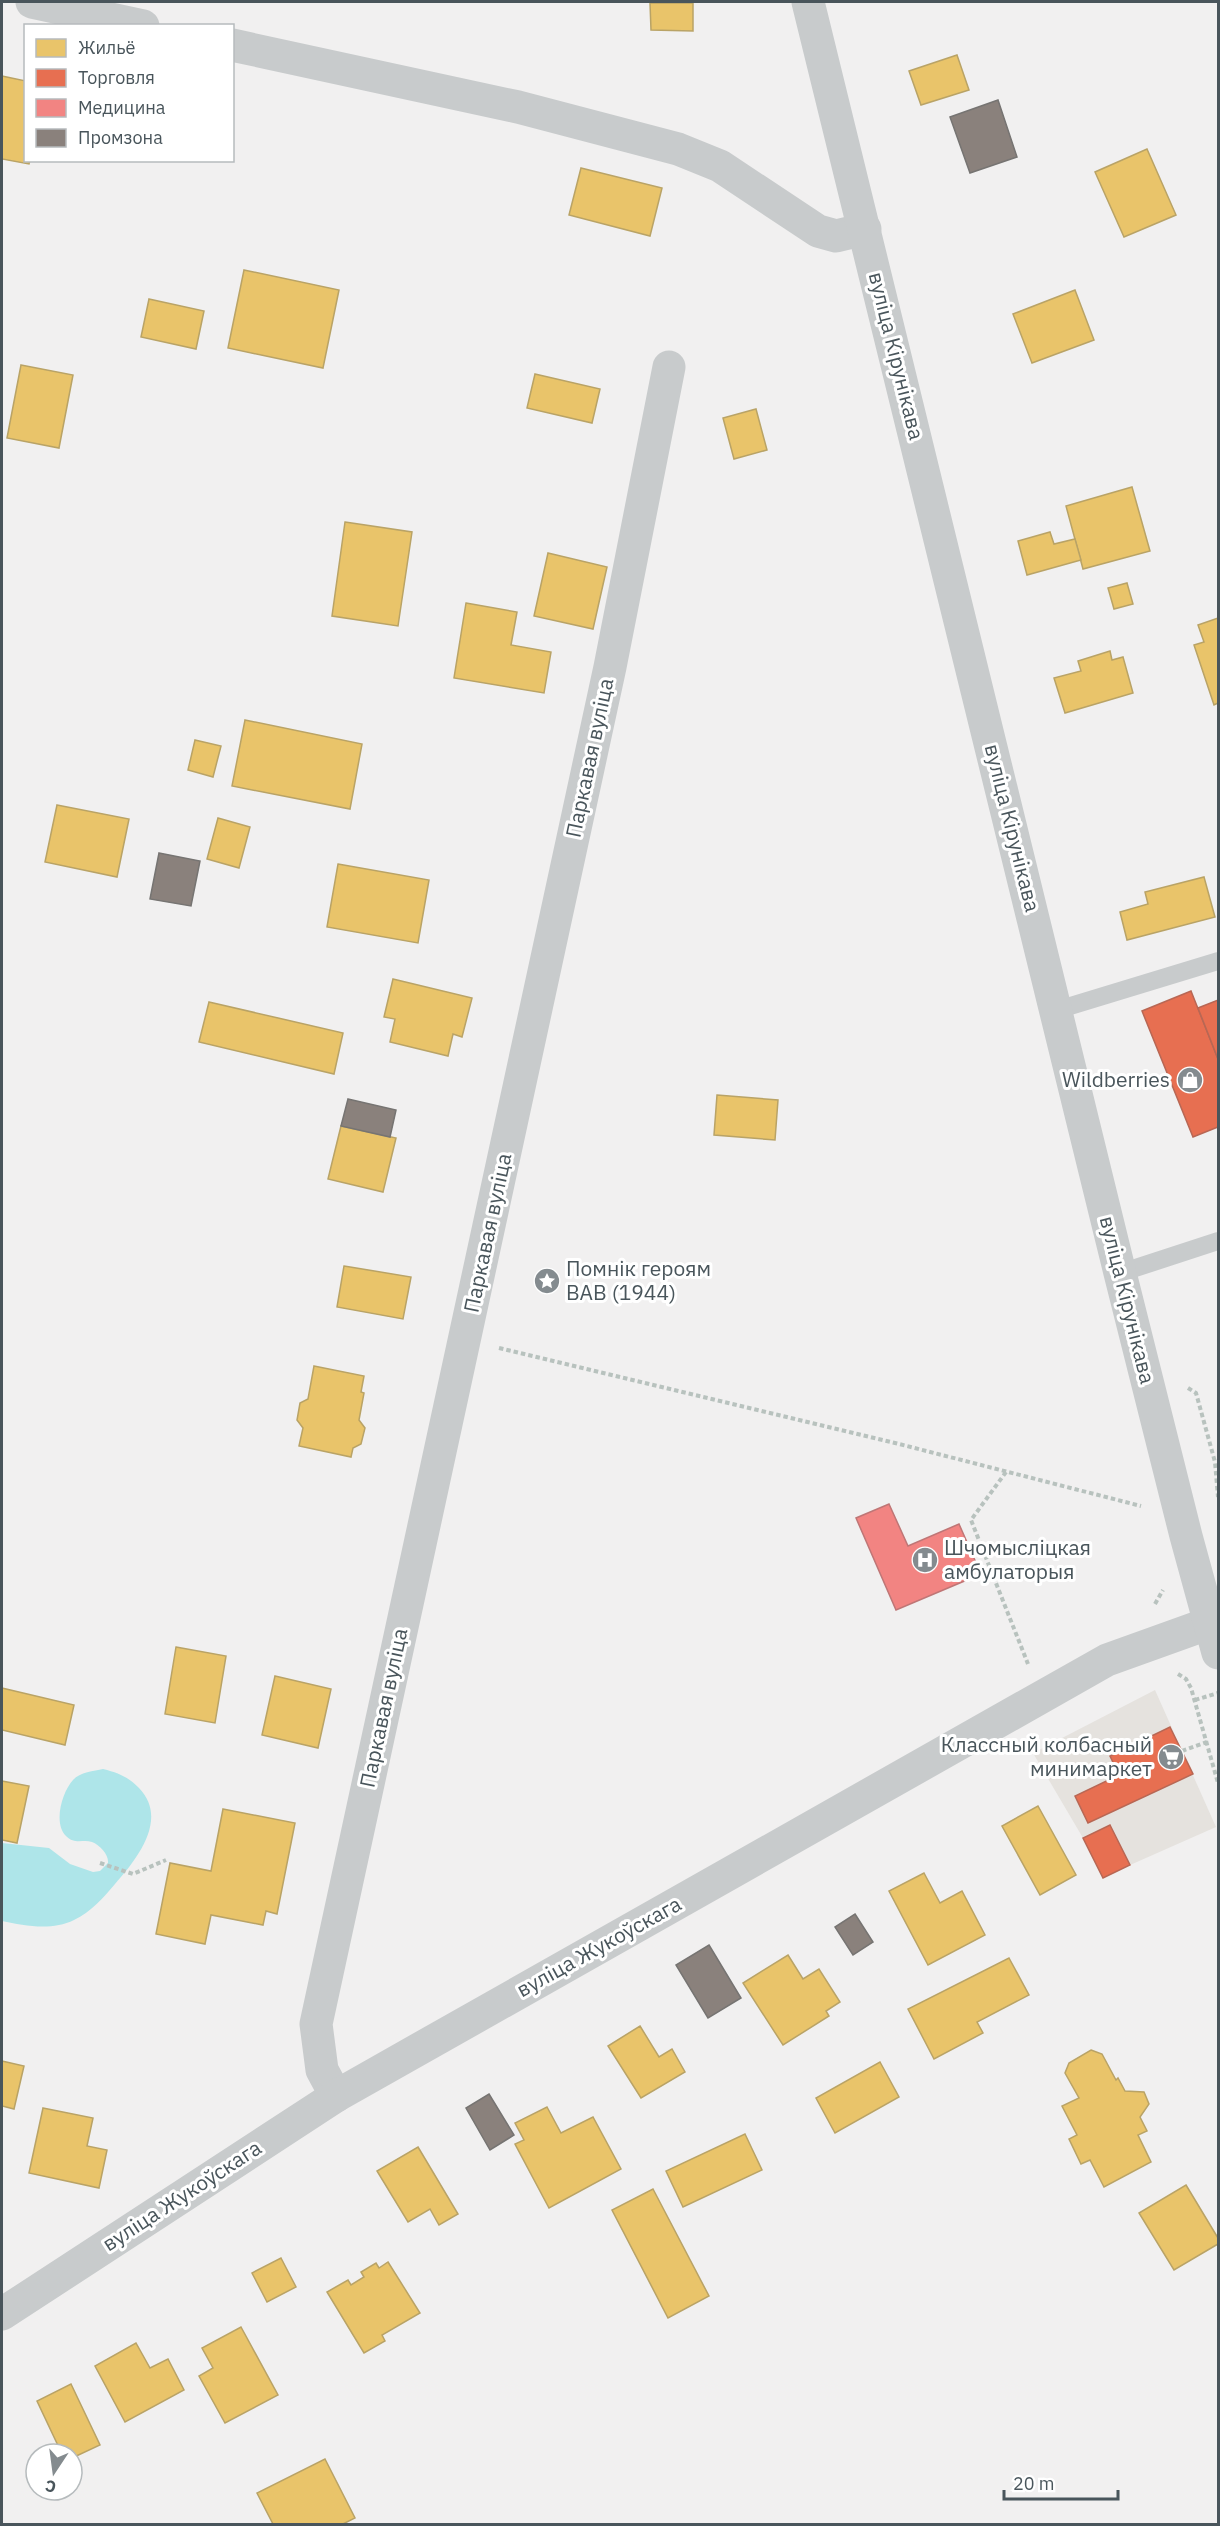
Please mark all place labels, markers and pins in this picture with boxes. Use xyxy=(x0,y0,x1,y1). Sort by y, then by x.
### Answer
place label: Wildberries xyxy=(1062,1065,1170,1093)
shop icon: Wildberries xyxy=(1175,1065,1205,1095)
place label: Помнік героям ВАВ (1944) xyxy=(566,1254,711,1306)
place icon: Помнік героям ВАВ (1944) xyxy=(532,1266,562,1296)
place label: Шчомысліцкая амбулаторыя xyxy=(944,1533,1091,1585)
hospital icon: Шчомысліцкая амбулаторыя xyxy=(910,1545,940,1575)
place label: Классный колбасный минимаркет xyxy=(941,1730,1152,1782)
supermarket icon: Классный колбасный минимаркет xyxy=(1156,1742,1186,1772)

